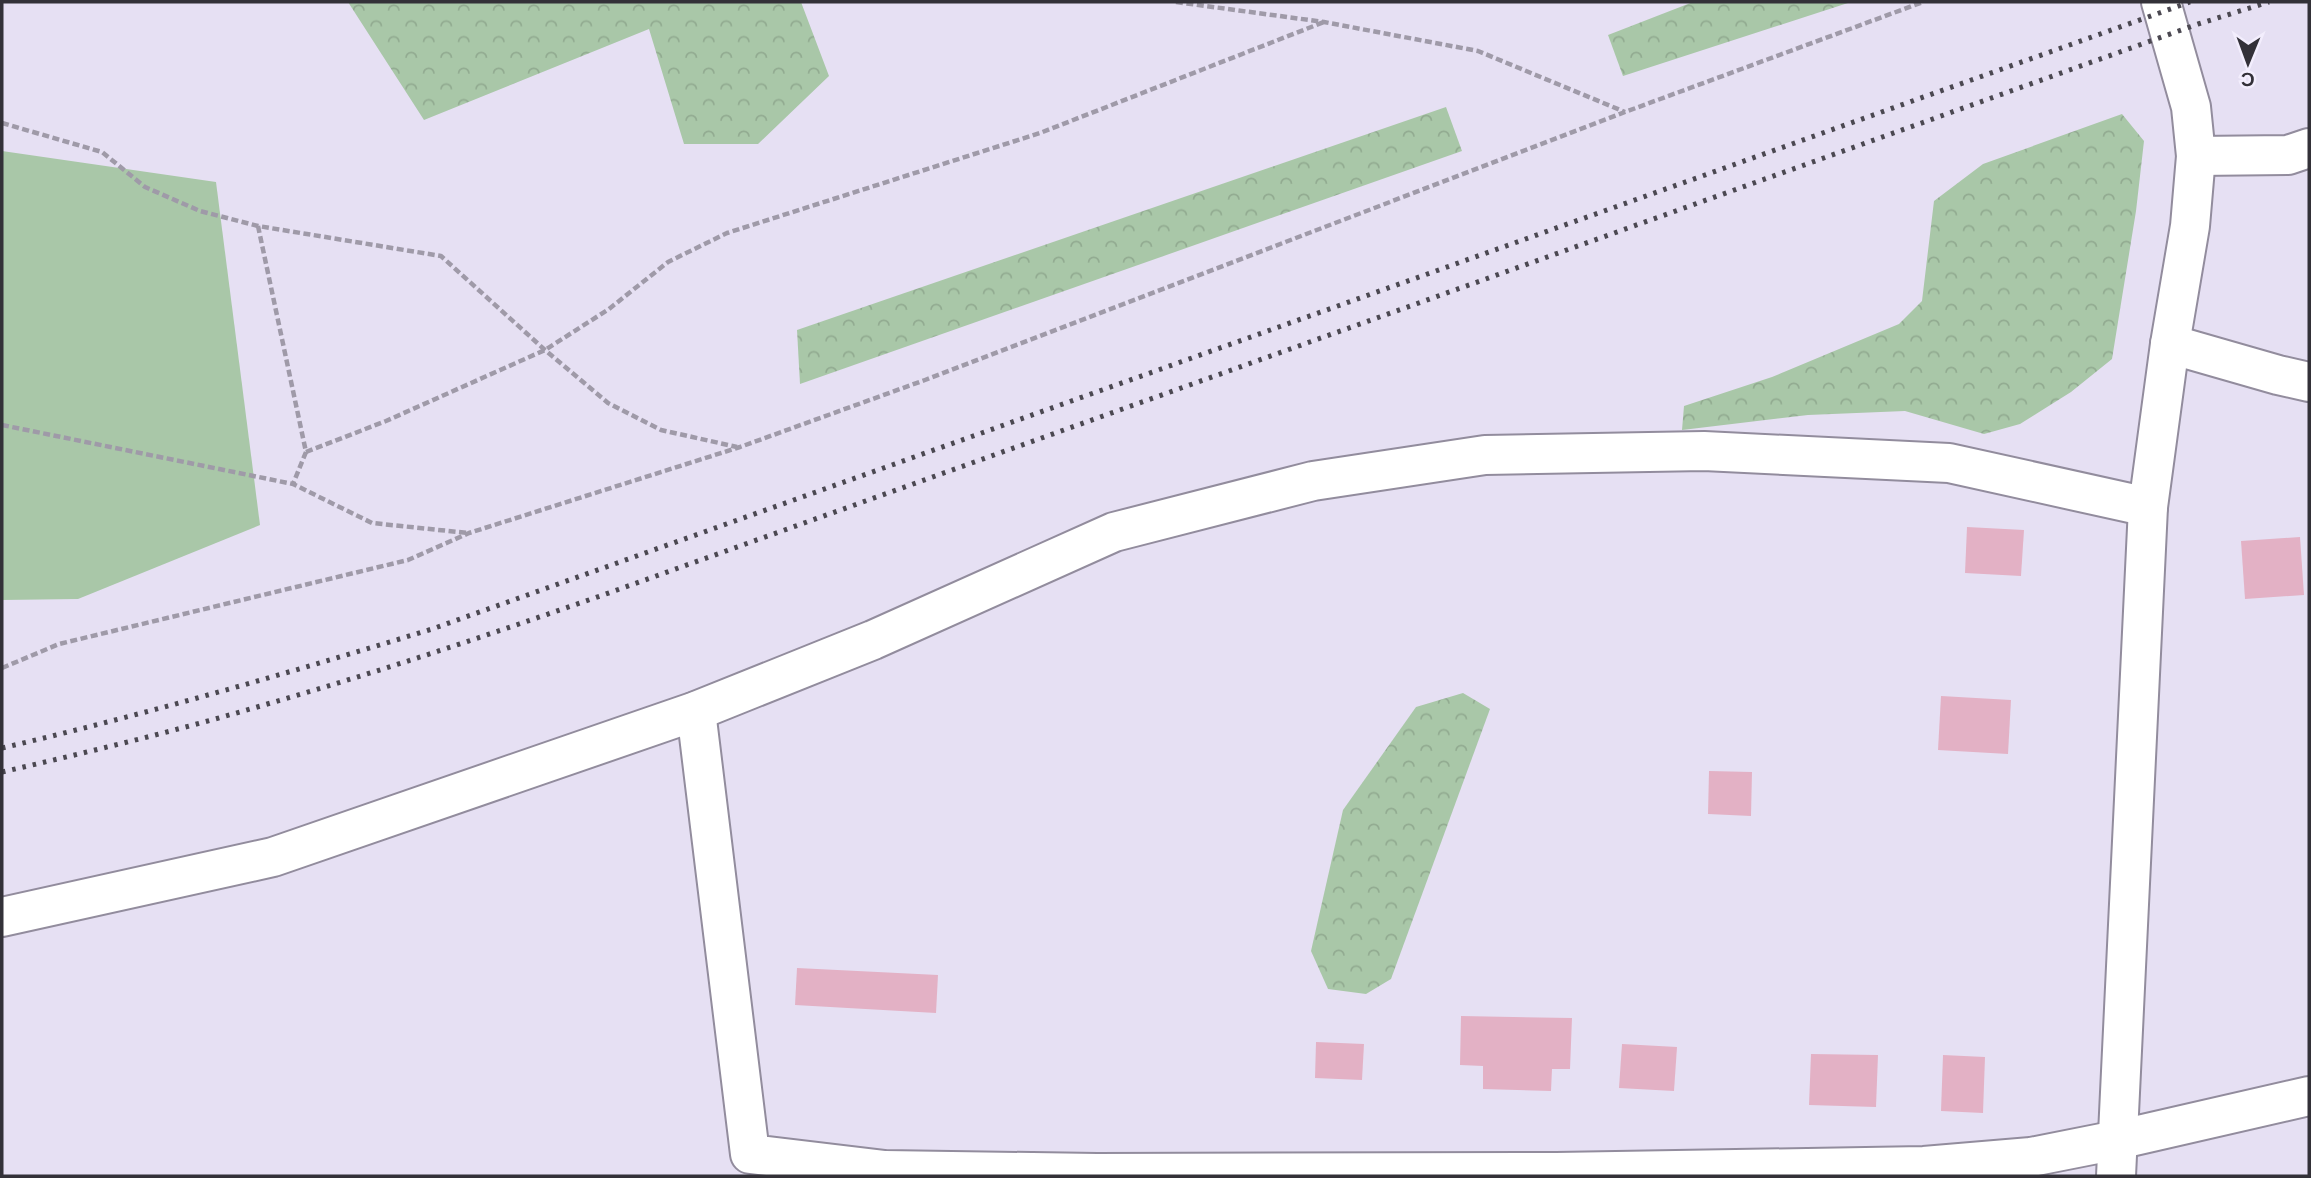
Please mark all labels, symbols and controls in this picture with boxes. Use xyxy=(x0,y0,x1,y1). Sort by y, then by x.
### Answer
north arrow xyxy=(2213,28,2283,98)
text: С xyxy=(2240,69,2255,92)

